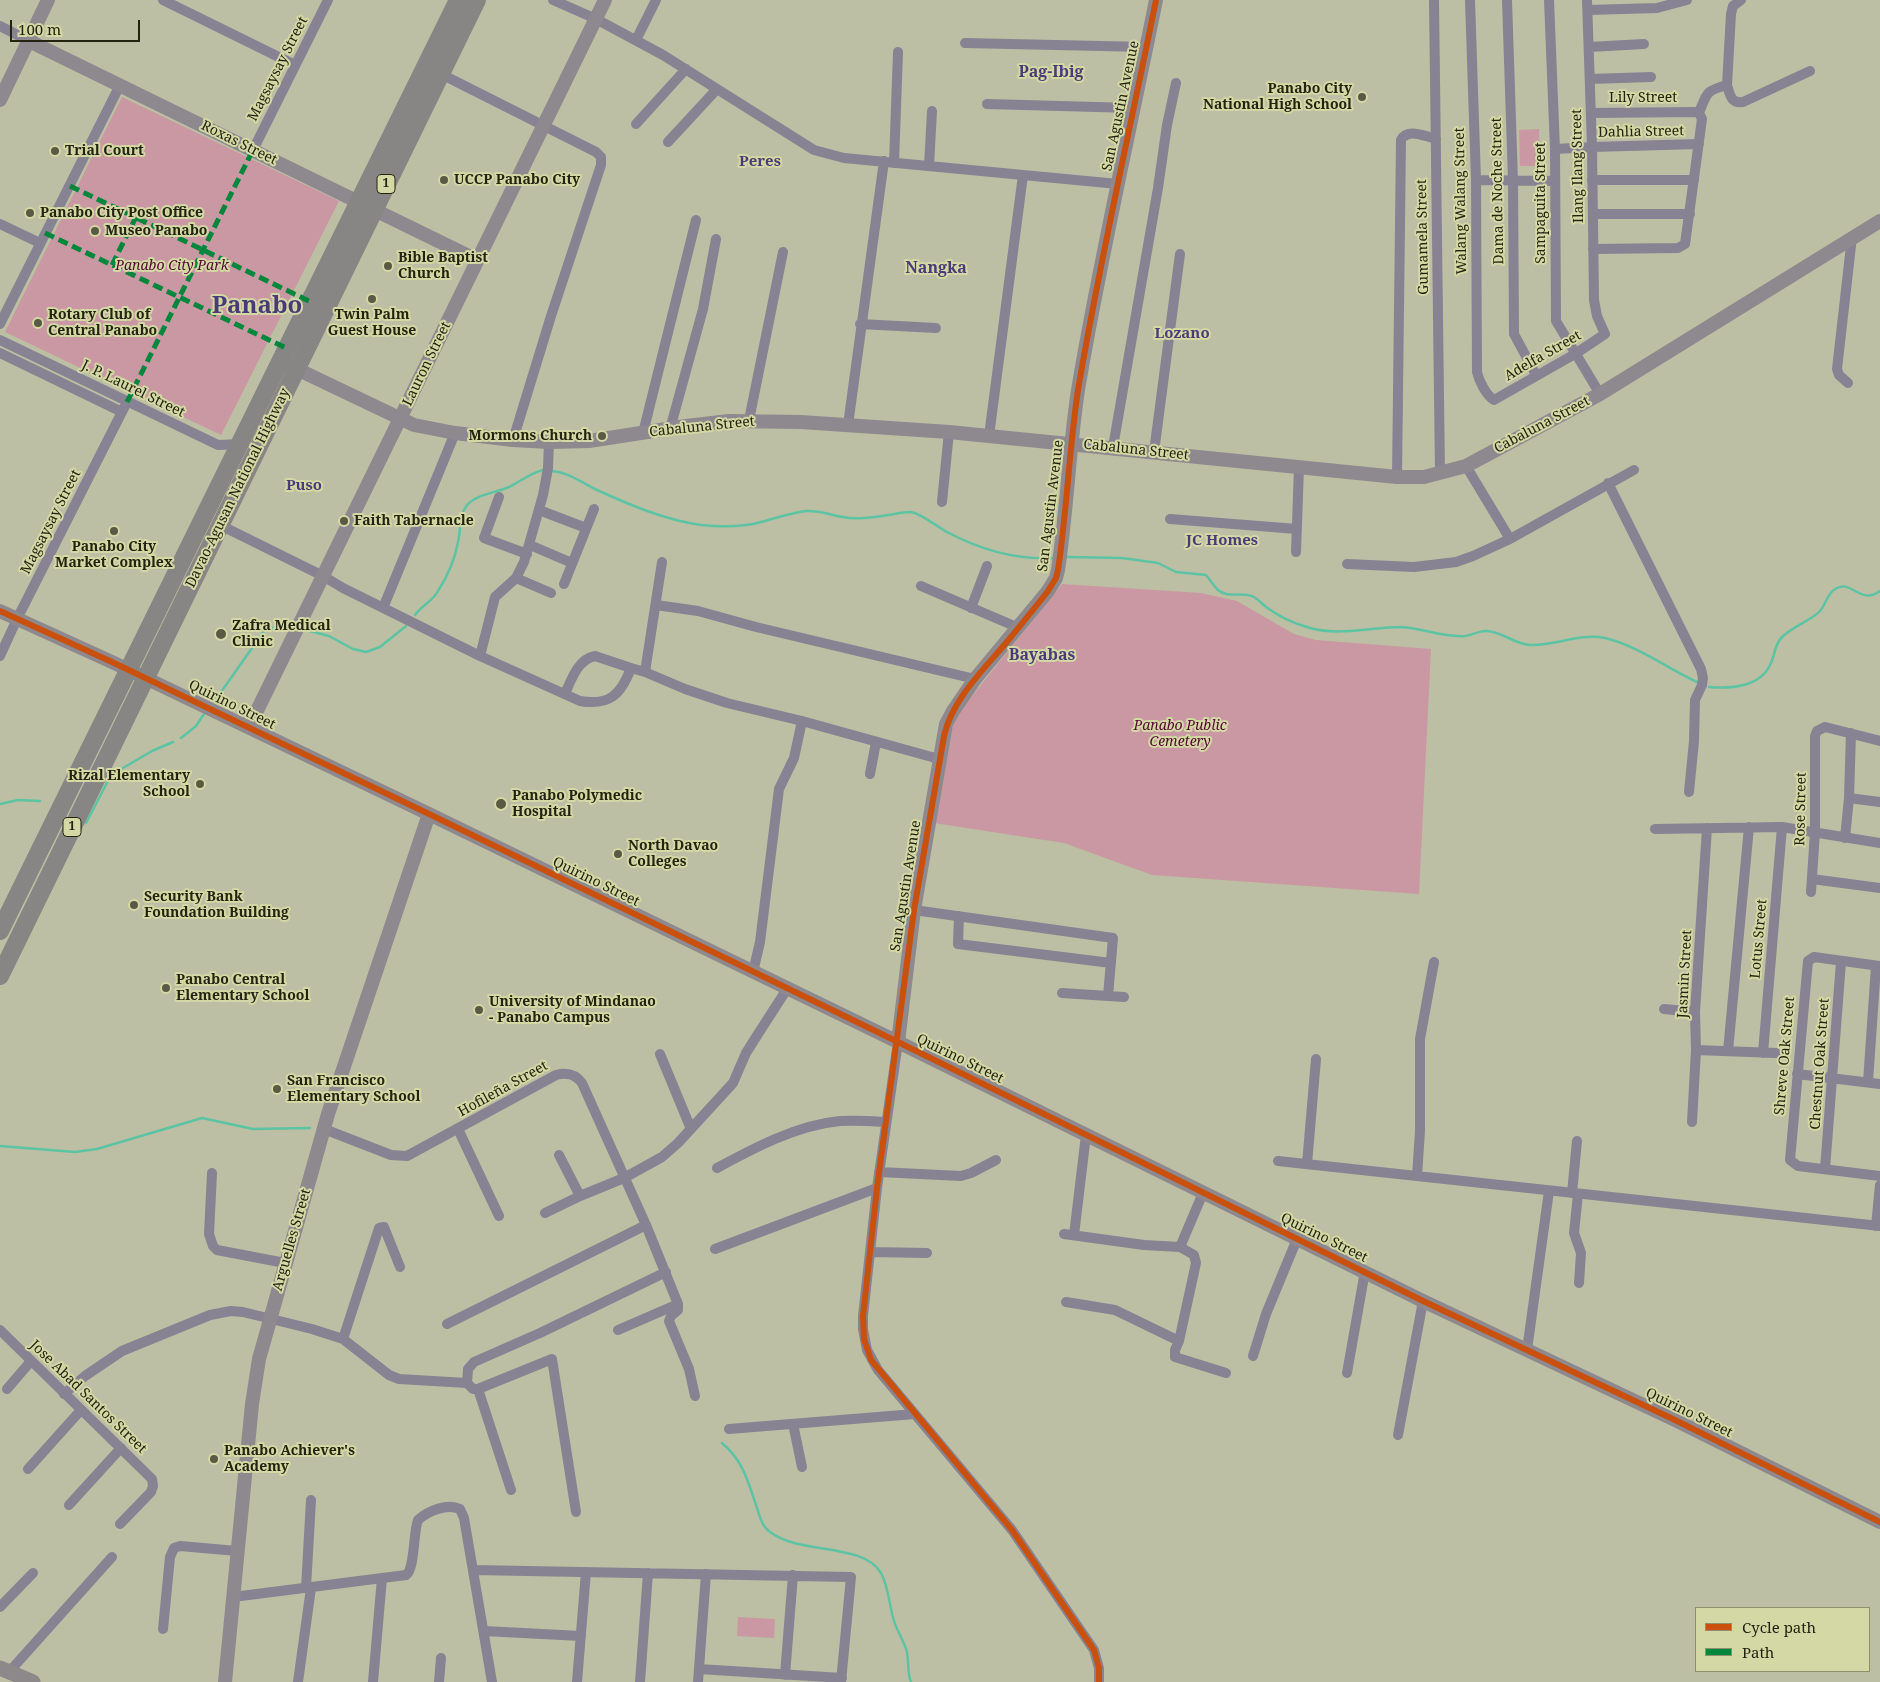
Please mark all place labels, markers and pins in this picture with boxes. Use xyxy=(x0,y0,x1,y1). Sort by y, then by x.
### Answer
place label: Panabo City National High School xyxy=(1203,81,1352,114)
marker: Panabo City National High School xyxy=(1356,91,1368,103)
place label: Trial Court xyxy=(65,143,144,159)
marker: Trial Court xyxy=(49,145,61,157)
place label: UCCP Panabo City xyxy=(454,172,580,188)
marker: UCCP Panabo City xyxy=(438,174,450,186)
place label: Panabo City Post Office xyxy=(40,205,203,221)
marker: Panabo City Post Office xyxy=(24,207,36,219)
place label: Museo Panabo xyxy=(105,223,207,239)
marker: Museo Panabo xyxy=(89,225,101,237)
place label: Bible Baptist Church xyxy=(398,250,488,282)
marker: Bible Baptist Church xyxy=(382,260,394,272)
marker: Twin Palm Guest House xyxy=(366,293,378,305)
place label: Rotary Club of Central Panabo xyxy=(48,307,157,340)
place label: Twin Palm Guest House xyxy=(328,307,416,340)
marker: Rotary Club of Central Panabo xyxy=(32,317,44,329)
place label: Mormons Church xyxy=(469,428,592,444)
marker: Mormons Church xyxy=(596,430,608,442)
place label: Faith Tabernacle xyxy=(354,513,474,529)
marker: Faith Tabernacle xyxy=(338,515,350,527)
marker: Panabo City Market Complex xyxy=(108,525,120,537)
place label: Panabo City Market Complex xyxy=(55,539,173,572)
place label: Zafra Medical Clinic xyxy=(232,618,331,650)
marker: Zafra Medical Clinic xyxy=(214,627,228,641)
place label: Rizal Elementary School xyxy=(68,768,190,800)
marker: Rizal Elementary School xyxy=(194,778,206,790)
place label: Panabo Polymedic Hospital xyxy=(512,788,642,820)
marker: Panabo Polymedic Hospital xyxy=(494,797,508,811)
place label: North Davao Colleges xyxy=(628,838,718,870)
marker: North Davao Colleges xyxy=(612,848,624,860)
place label: Security Bank Foundation Building xyxy=(144,889,289,922)
marker: Security Bank Foundation Building xyxy=(128,899,140,911)
place label: Panabo Central Elementary School xyxy=(176,972,309,1004)
marker: Panabo Central Elementary School xyxy=(160,982,172,994)
place label: University of Mindanao - Panabo Campus xyxy=(489,994,656,1026)
marker: University of Mindanao - Panabo Campus xyxy=(473,1004,485,1016)
place label: San Francisco Elementary School xyxy=(287,1073,420,1106)
marker: San Francisco Elementary School xyxy=(271,1083,283,1095)
place label: Panabo Achiever's Academy xyxy=(224,1443,355,1475)
marker: Panabo Achiever's Academy xyxy=(208,1453,220,1465)

